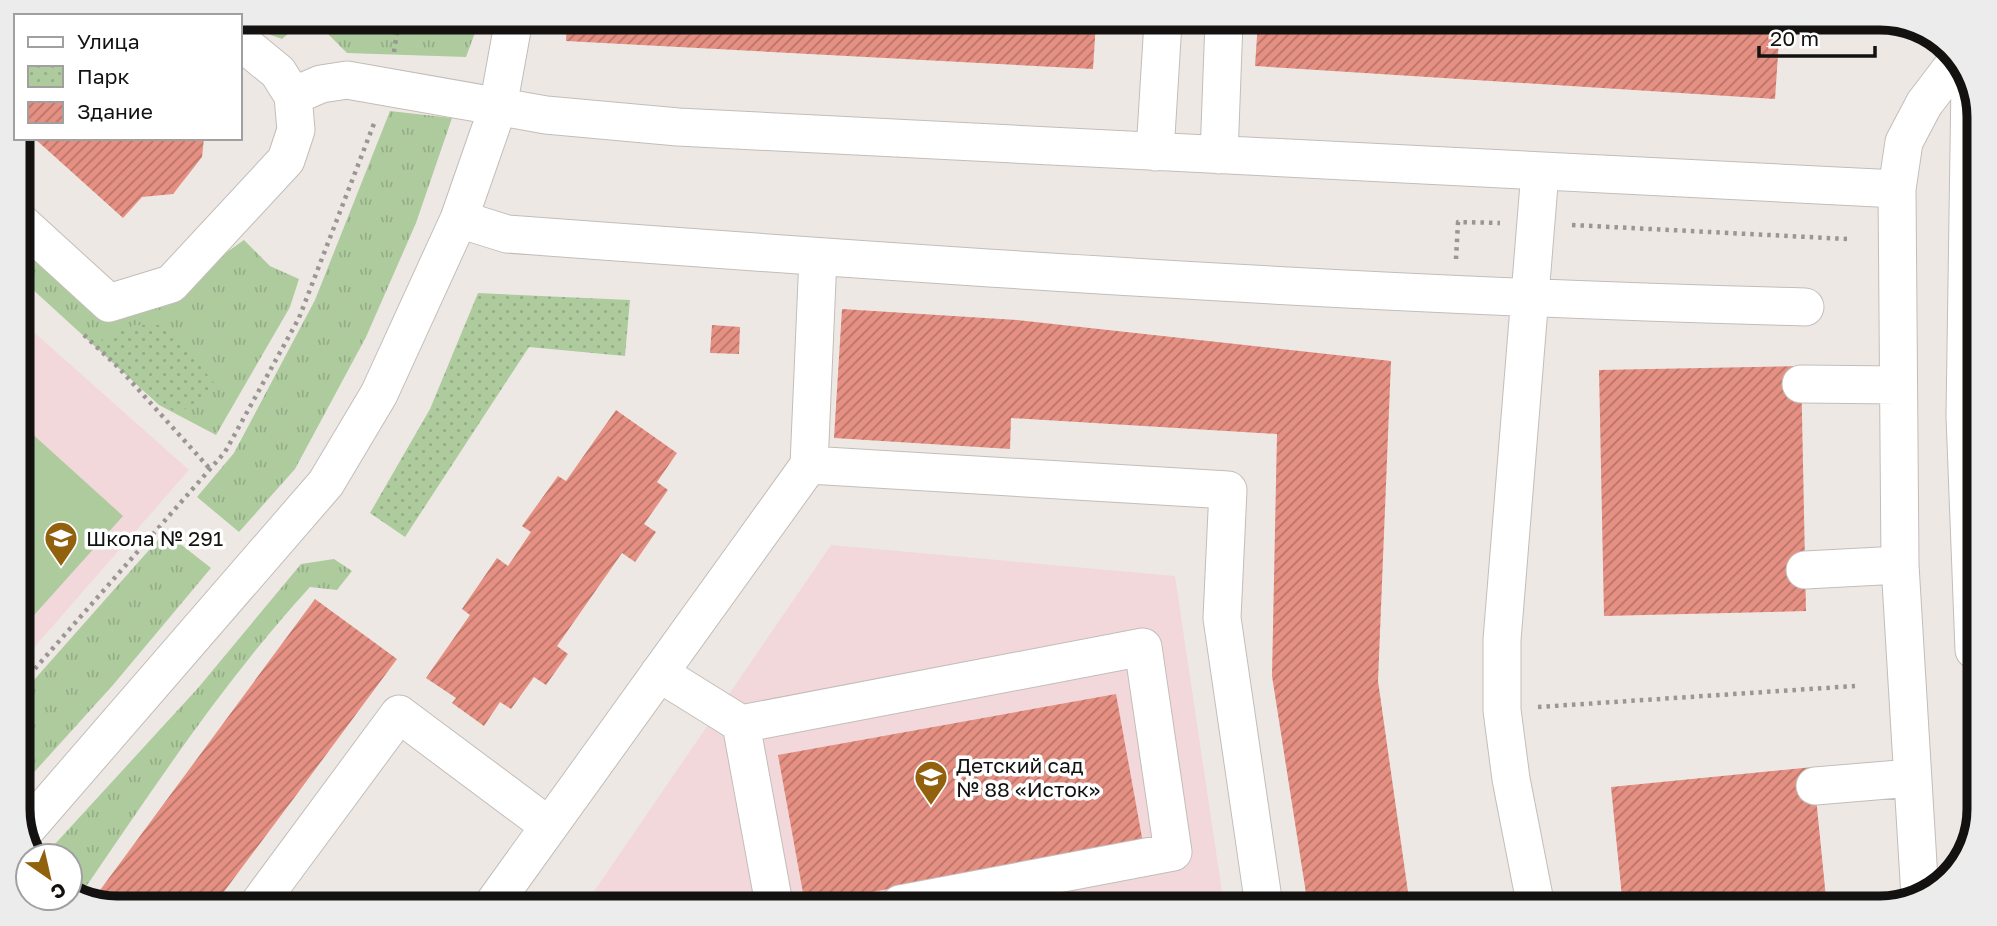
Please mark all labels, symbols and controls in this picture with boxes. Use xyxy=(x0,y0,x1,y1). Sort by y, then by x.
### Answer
legend xyxy=(14,14,242,140)
scale bar xyxy=(1759,14,1874,58)
text: 20 m xyxy=(1770,25,1819,51)
text: Улица xyxy=(77,28,140,54)
text: Парк xyxy=(77,63,130,89)
text: Здание xyxy=(77,98,153,124)
school or university icon: Школа № 291 xyxy=(42,519,80,568)
place label: Школа № 291 xyxy=(86,525,223,551)
place label: Детский сад № 88 «Исток» xyxy=(956,752,1100,802)
school or university icon: Детский сад № 88 «Исток» xyxy=(912,758,950,807)
north arrow xyxy=(14,842,84,912)
text: С xyxy=(47,878,71,905)

